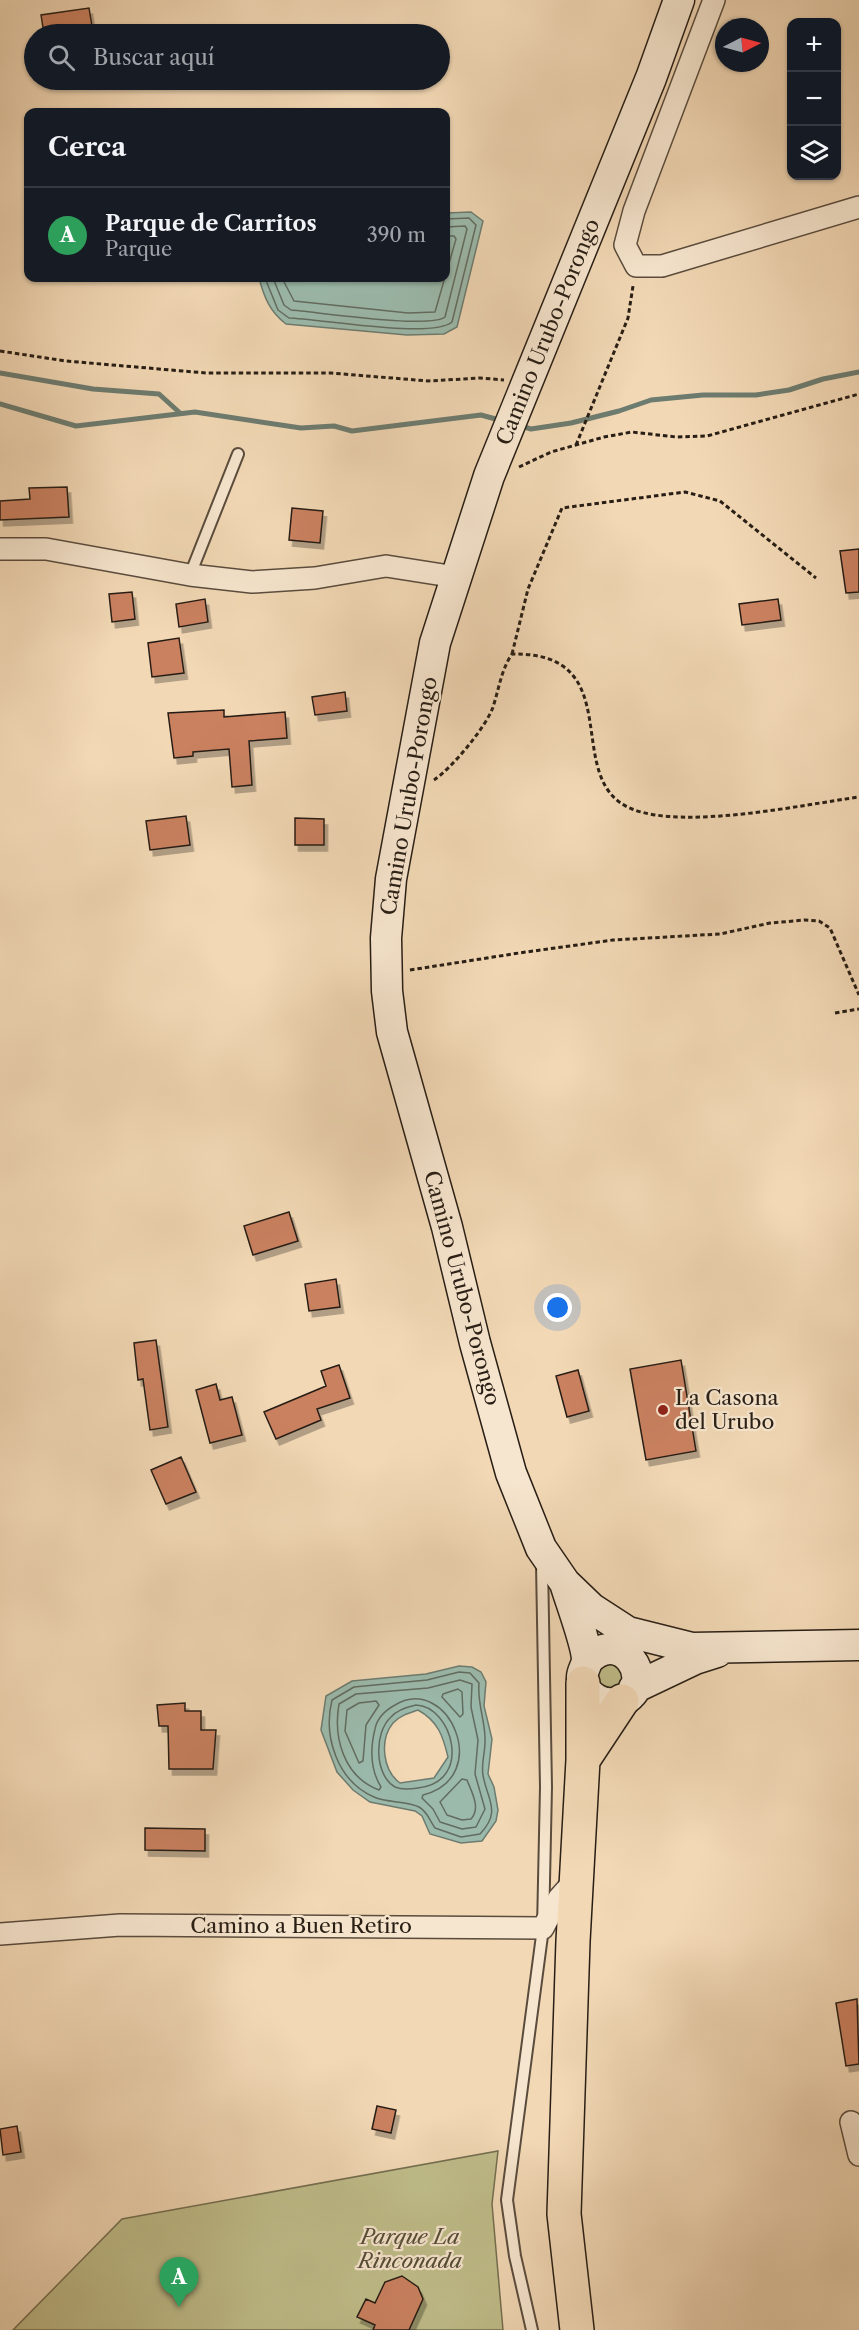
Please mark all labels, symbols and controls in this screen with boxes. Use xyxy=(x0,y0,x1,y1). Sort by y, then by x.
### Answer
north arrow xyxy=(715,18,769,72)
map controls xyxy=(787,18,841,180)
button: + xyxy=(787,18,841,72)
search box xyxy=(24,24,450,90)
icon: search xyxy=(45,41,78,74)
text: Buscar aquí xyxy=(93,44,215,71)
button: − xyxy=(787,72,841,126)
button: layers xyxy=(787,126,841,180)
text: Cerca xyxy=(48,131,126,163)
text: Parque de Carritos xyxy=(105,210,317,237)
street label: Camino Urubo-Porongo xyxy=(491,215,604,449)
text: A xyxy=(60,223,75,247)
text: 390 m xyxy=(367,223,426,247)
text: Parque xyxy=(105,237,172,261)
street label: Camino Urubo-Porongo xyxy=(375,675,442,917)
street label: Camino Urubo-Porongo xyxy=(419,1168,506,1408)
your location xyxy=(543,1293,572,1322)
place label: La Casona del Urubo xyxy=(675,1385,780,1434)
marker: La Casona del Urubo xyxy=(656,1403,670,1417)
street label: Camino a Buen Retiro xyxy=(190,1913,412,1938)
park label: Parque La Rinconada xyxy=(356,2224,462,2273)
pin: A xyxy=(160,2258,198,2307)

